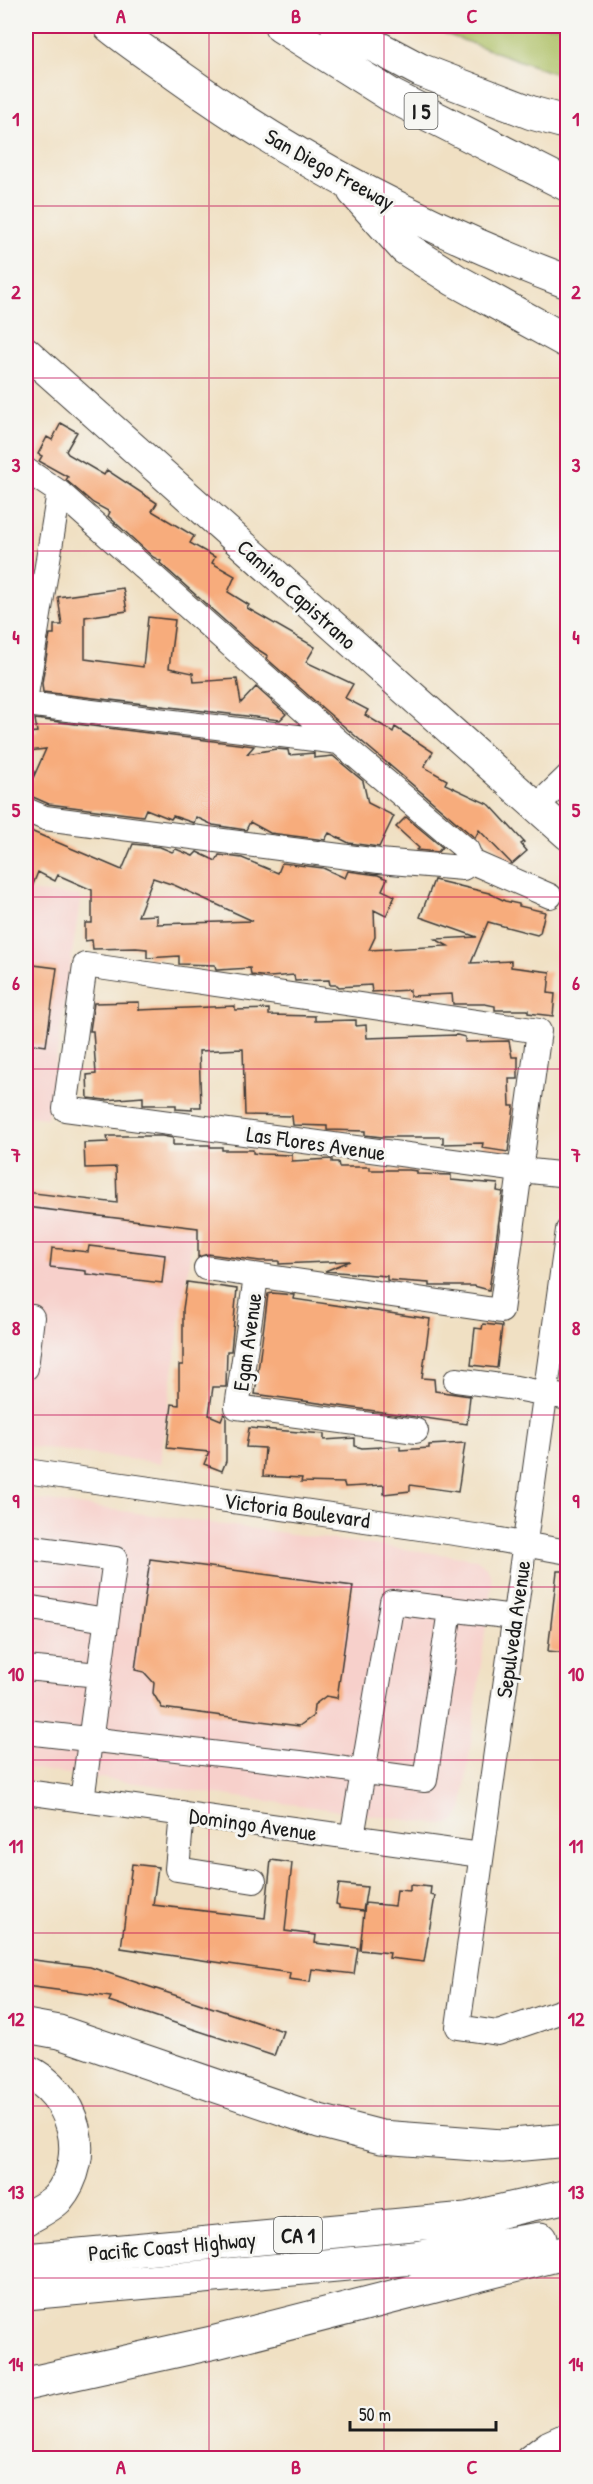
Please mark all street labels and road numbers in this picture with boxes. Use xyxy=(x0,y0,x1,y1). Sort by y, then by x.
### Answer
road number: I 5 xyxy=(404,93,438,129)
street label: San Diego Freeway xyxy=(260,121,400,217)
street label: Camino Capistrano xyxy=(231,532,363,656)
street label: Las Flores Avenue xyxy=(245,1118,388,1168)
street label: Egan Avenue xyxy=(225,1291,269,1393)
street label: Victoria Boulevard xyxy=(222,1485,372,1535)
street label: Sepulveda Avenue xyxy=(489,1558,538,1700)
street label: Domingo Avenue xyxy=(187,1800,319,1848)
road number: CA 1 xyxy=(274,2217,322,2253)
street label: Pacific Coast Highway xyxy=(87,2224,257,2268)

